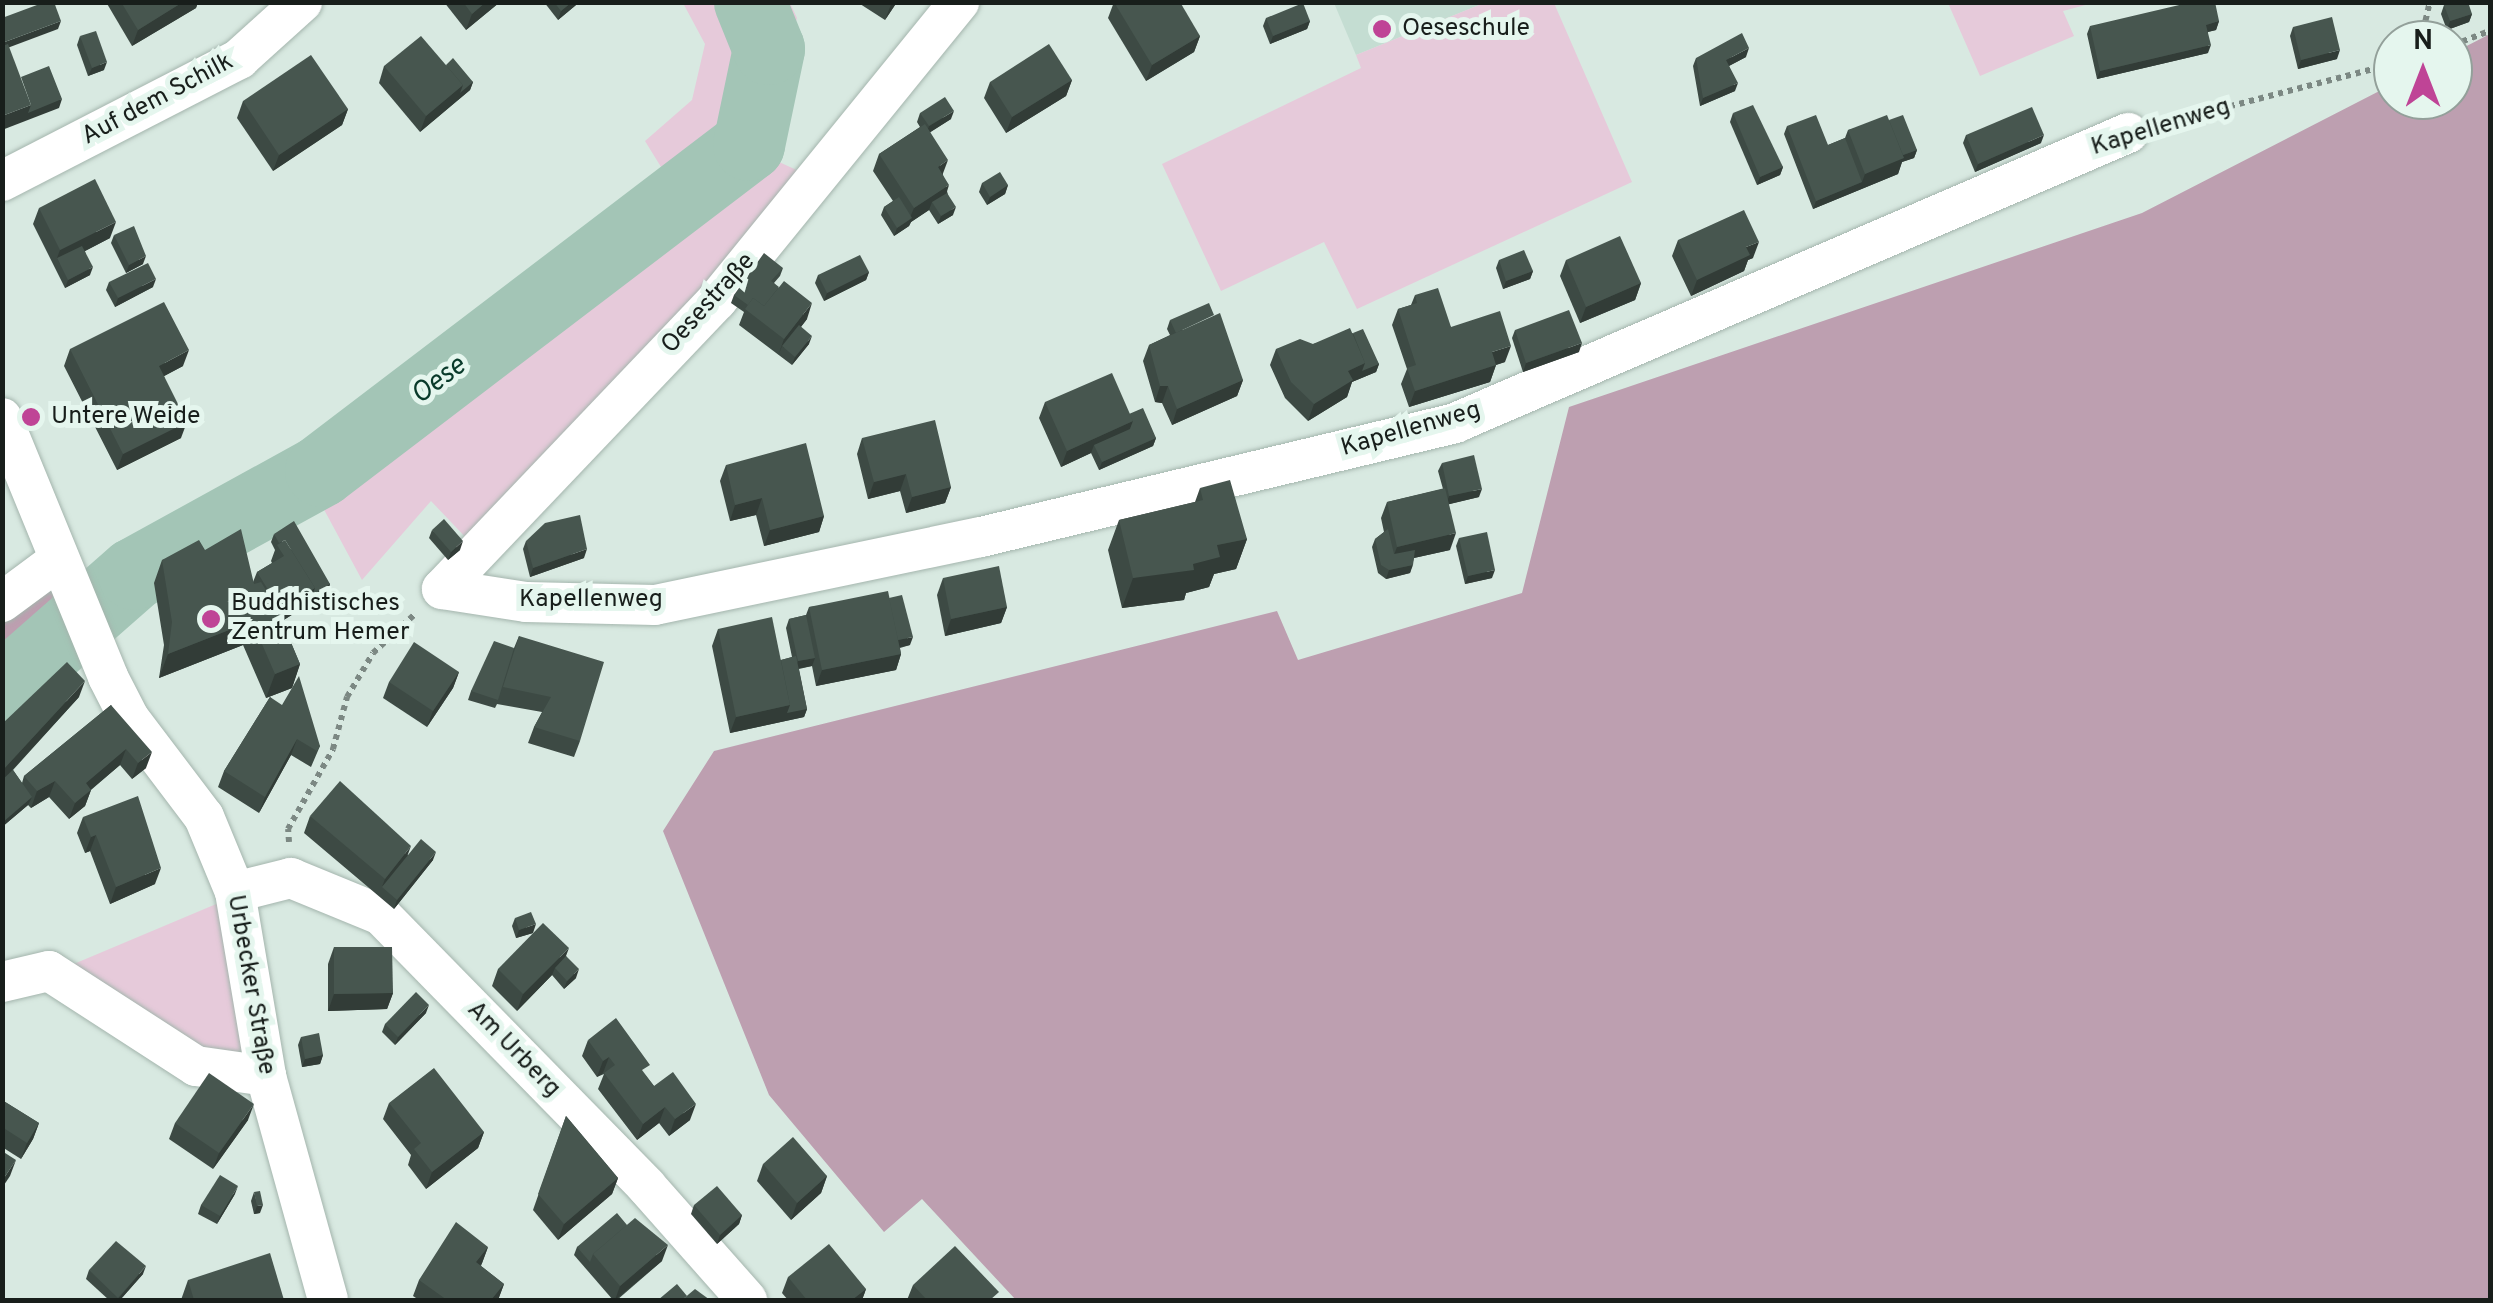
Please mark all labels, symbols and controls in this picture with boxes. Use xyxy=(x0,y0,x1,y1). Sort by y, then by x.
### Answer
place label: Oeseschule xyxy=(1402,14,1530,44)
marker: Oeseschule xyxy=(1371,18,1393,40)
north arrow xyxy=(2373,20,2473,120)
text: N xyxy=(2413,24,2433,60)
street label: Auf dem Schilk xyxy=(77,48,239,152)
street label: Kapellenweg xyxy=(2088,93,2234,163)
street label: Oesestraße xyxy=(656,247,762,361)
water label: Oese xyxy=(405,350,473,412)
street label: Kapellenweg xyxy=(1338,396,1484,464)
place label: Untere Weide xyxy=(51,402,201,432)
marker: Untere Weide xyxy=(20,406,42,428)
street label: Kapellenweg xyxy=(519,585,663,615)
place label: Buddhistisches Zentrum Hemer xyxy=(231,590,410,649)
marker: Buddhistisches Zentrum Hemer xyxy=(200,608,222,630)
street label: Urbecker Straße xyxy=(219,893,281,1077)
street label: Am Urberg xyxy=(460,996,566,1104)

